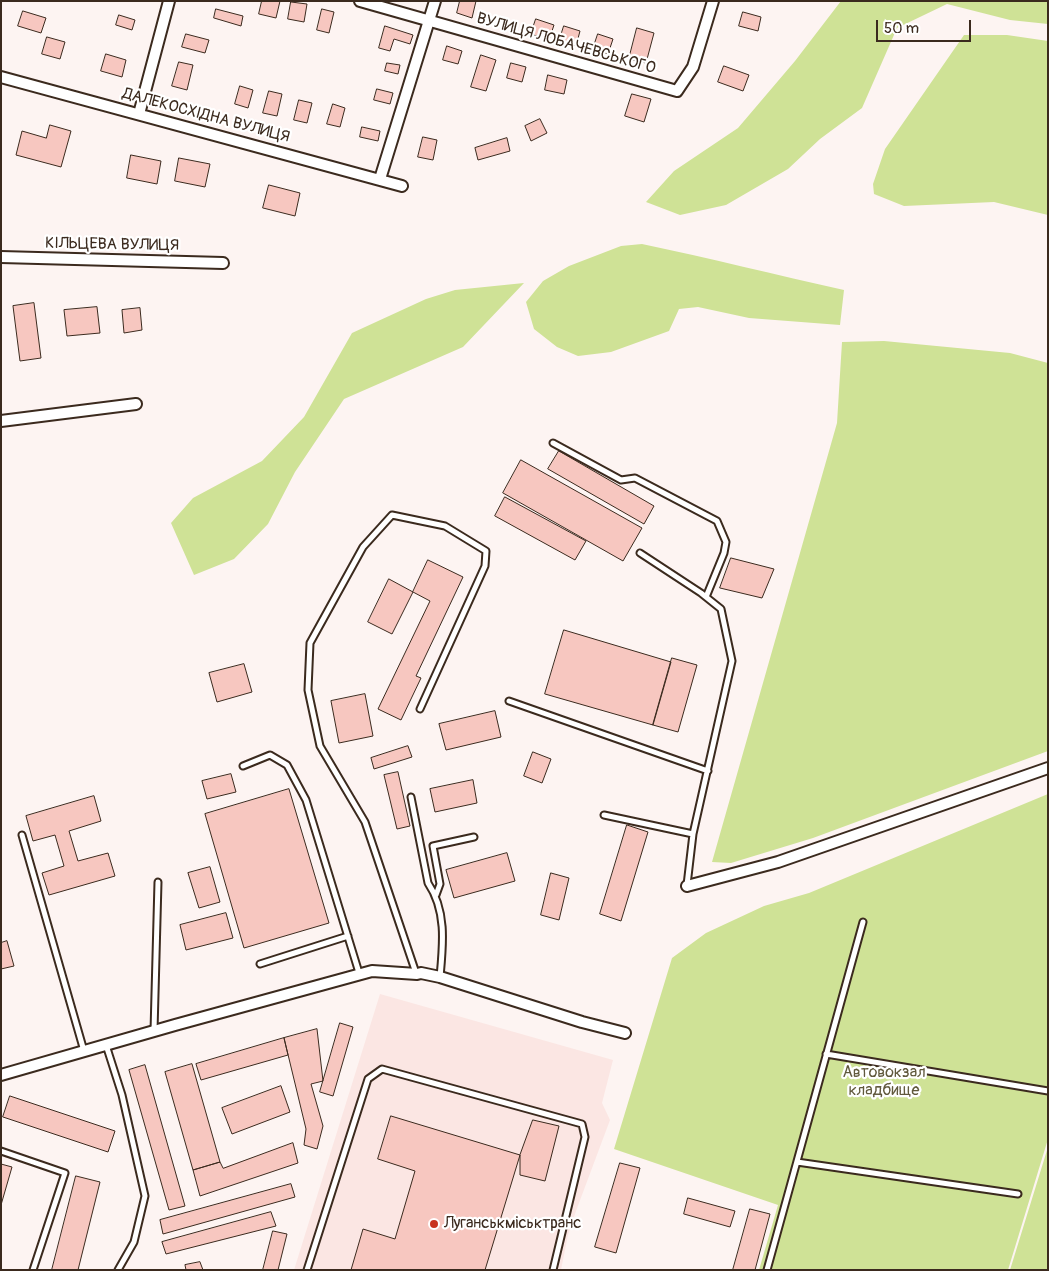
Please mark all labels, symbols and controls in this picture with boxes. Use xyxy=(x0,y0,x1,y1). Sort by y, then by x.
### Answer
street label: ВУЛИЦЯ ЛОБАЧЕВСЬКОГО xyxy=(474,9,658,79)
scale bar xyxy=(879,10,974,42)
text: 50 m xyxy=(884,19,919,38)
street label: ДАЛЕКОСХІДНА ВУЛИЦЯ xyxy=(120,84,292,148)
street label: КІЛЬЦЕВА ВУЛИЦЯ xyxy=(45,234,179,256)
park label: Автовокзал кладбище xyxy=(842,1063,926,1101)
place label: Луганськміськтранс xyxy=(444,1214,581,1234)
marker: Луганськміськтранс xyxy=(428,1218,440,1230)

